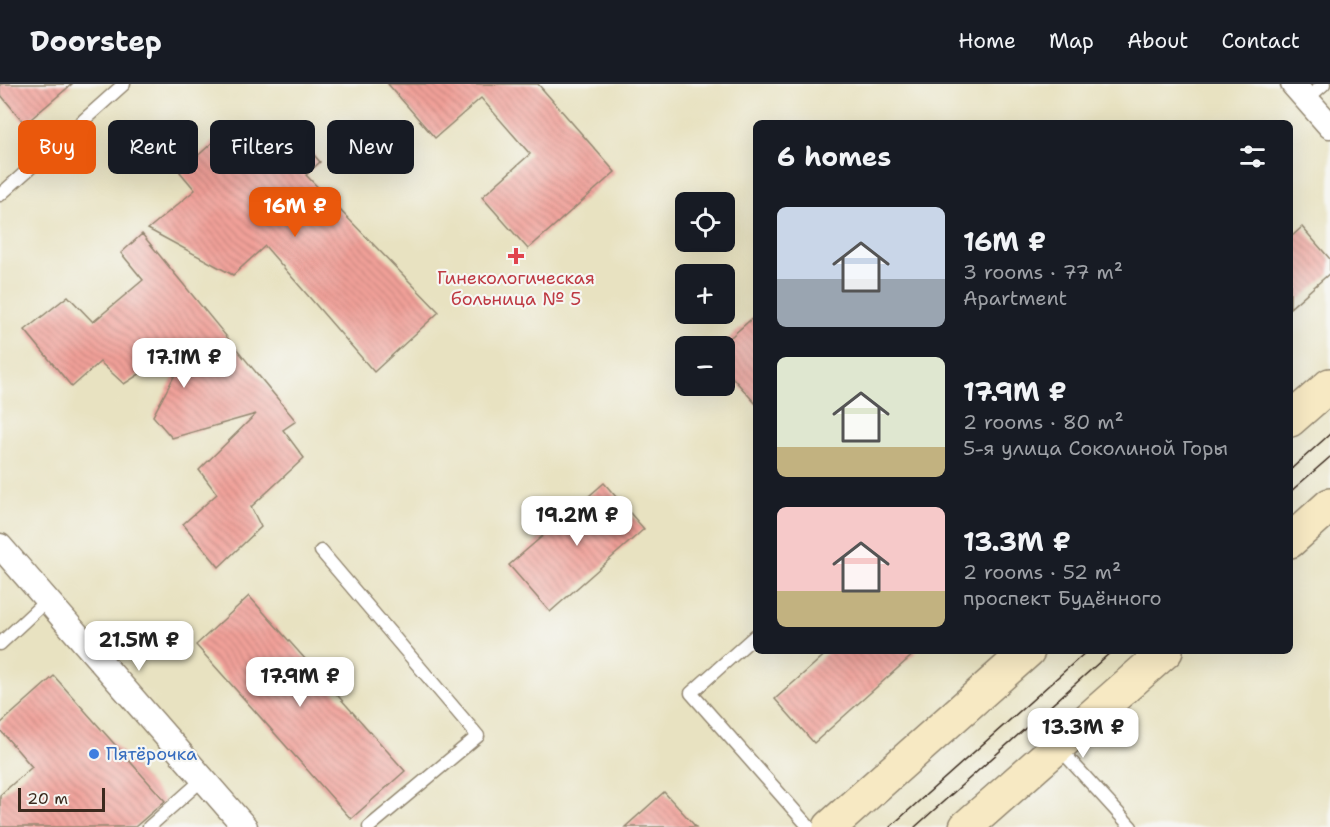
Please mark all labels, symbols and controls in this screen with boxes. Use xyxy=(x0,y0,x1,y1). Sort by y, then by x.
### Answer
text: Doorstep xyxy=(30,22,162,60)
text: Home xyxy=(958,27,1016,55)
text: Map xyxy=(1049,27,1094,55)
text: About xyxy=(1127,27,1188,55)
text: Contact xyxy=(1221,27,1300,55)
chip: Buy xyxy=(18,120,96,174)
chip: Rent xyxy=(108,120,198,174)
chip: Filters xyxy=(210,120,315,174)
chip: New xyxy=(327,120,414,174)
text: 6 homes xyxy=(777,139,891,174)
icon: filters xyxy=(1236,140,1269,173)
pin: 16M ₽ xyxy=(253,187,337,238)
map controls xyxy=(675,192,735,396)
button: locate xyxy=(675,192,735,252)
text: 16M ₽ xyxy=(263,193,327,219)
text: 16M ₽ xyxy=(963,224,1046,259)
icon: home xyxy=(825,231,897,303)
marker: Гинекологическая больница № 5 xyxy=(507,247,525,265)
text: 3 rooms · 77 m² xyxy=(963,259,1123,285)
button: + xyxy=(675,264,735,324)
place label: Гинекологическая больница № 5 xyxy=(437,266,595,311)
text: Apartment xyxy=(963,285,1067,311)
button: − xyxy=(675,336,735,396)
pin: 17.1M ₽ xyxy=(129,338,239,389)
text: 17.1M ₽ xyxy=(146,344,222,370)
text: 17.9M ₽ xyxy=(963,374,1067,409)
icon: home xyxy=(825,381,897,453)
text: 2 rooms · 80 m² xyxy=(963,409,1124,435)
text: 5-я улица Соколиной Горы xyxy=(963,435,1228,461)
pin: 19.2M ₽ xyxy=(522,496,632,547)
text: 19.2M ₽ xyxy=(535,502,619,528)
text: 13.3M ₽ xyxy=(963,524,1071,559)
icon: home xyxy=(825,531,897,603)
text: 2 rooms · 52 m² xyxy=(963,559,1121,585)
text: проспект Будённого xyxy=(963,585,1162,611)
pin: 21.5M ₽ xyxy=(84,621,194,672)
text: 21.5M ₽ xyxy=(99,627,179,653)
pin: 17.9M ₽ xyxy=(245,657,355,708)
text: 17.9M ₽ xyxy=(260,663,340,689)
pin: 13.3M ₽ xyxy=(1028,708,1138,759)
text: 13.3M ₽ xyxy=(1042,714,1124,740)
place label: Пятёрочка xyxy=(106,742,197,766)
marker: Пятёрочка xyxy=(87,747,101,761)
scale bar xyxy=(18,785,105,812)
text: 20 m xyxy=(27,788,68,809)

